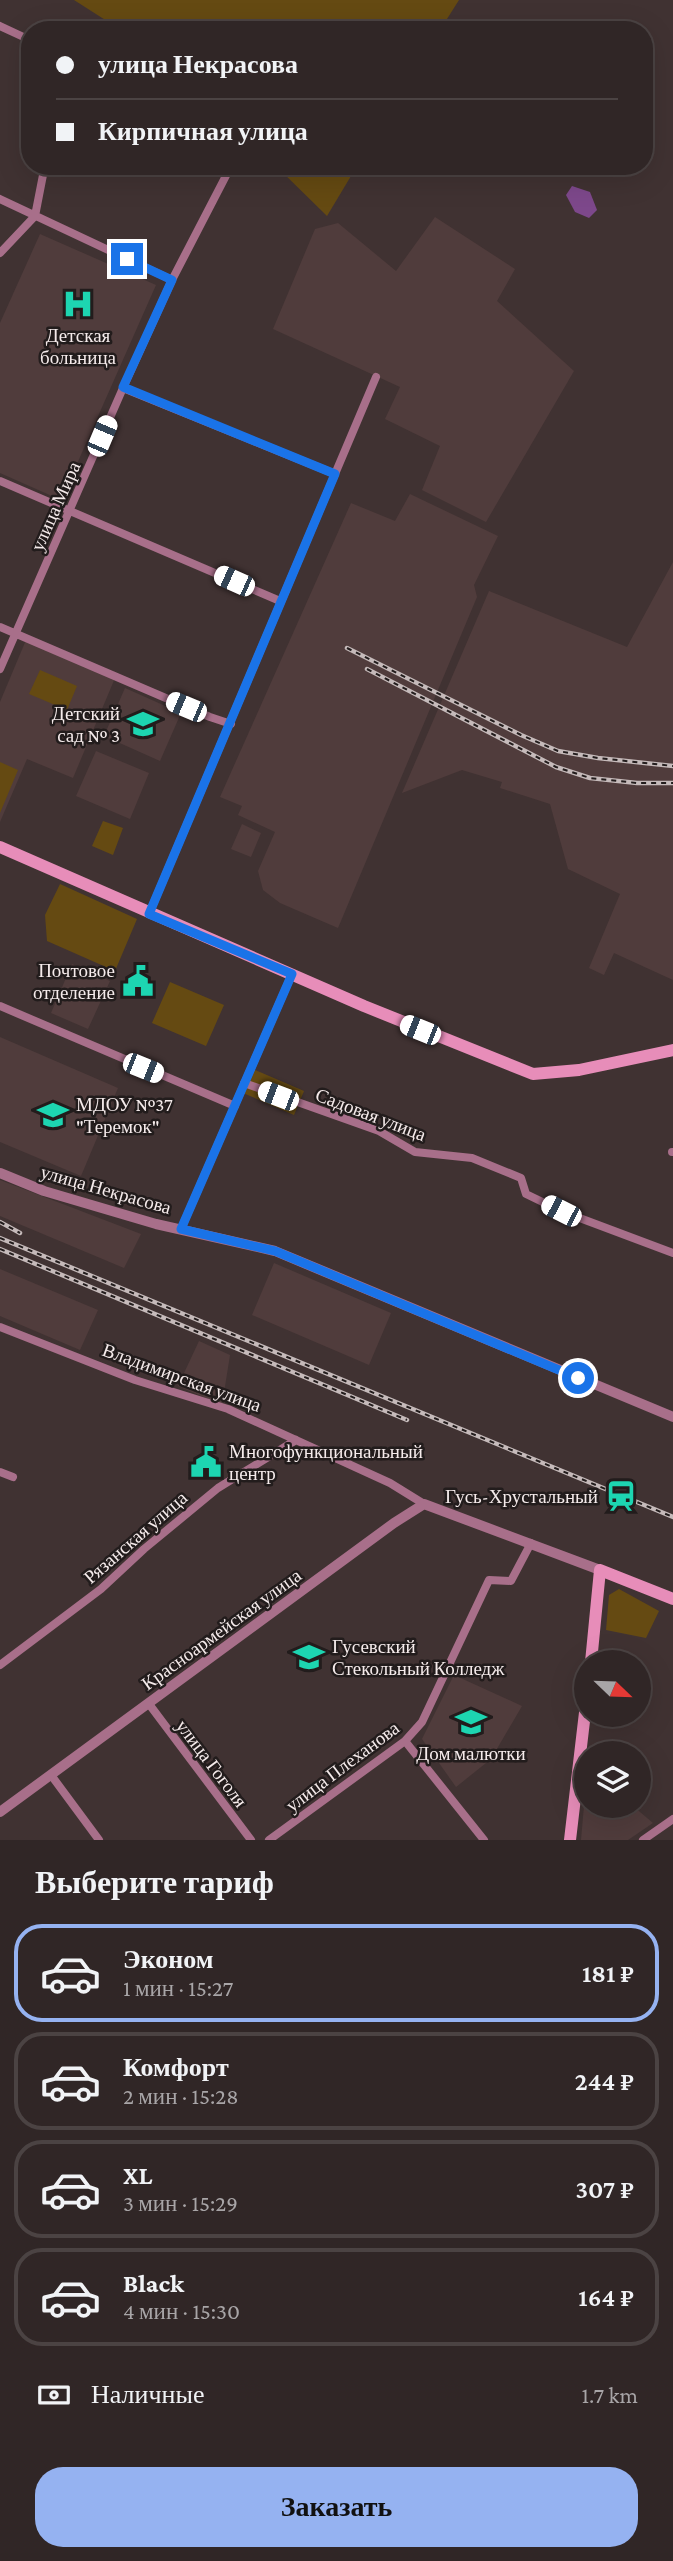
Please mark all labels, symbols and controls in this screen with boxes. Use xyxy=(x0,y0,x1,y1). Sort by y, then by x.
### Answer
text: улица Некрасова xyxy=(98,50,298,79)
text: Кирпичная улица xyxy=(98,117,308,146)
route end xyxy=(111,243,143,275)
hospital icon: Детская больница xyxy=(61,287,95,321)
place label: Детская больница xyxy=(40,325,117,368)
car xyxy=(85,413,120,459)
street label: улица Мира xyxy=(26,458,85,554)
car xyxy=(211,563,258,599)
car xyxy=(163,689,210,725)
place label: Детский сад № 3 xyxy=(52,703,120,746)
school or university icon: Детский сад № 3 xyxy=(126,707,160,741)
place label: Почтовое отделение xyxy=(33,960,115,1003)
public building icon: Почтовое отделение xyxy=(121,964,155,998)
car xyxy=(397,1012,444,1048)
car xyxy=(120,1050,167,1086)
car xyxy=(255,1079,302,1113)
street label: Садовая улица xyxy=(313,1084,430,1145)
place label: МДОУ №37 "Теремок" xyxy=(76,1094,173,1137)
school or university icon: МДОУ №37 "Теремок" xyxy=(36,1098,70,1132)
street label: улица Некрасова xyxy=(38,1161,174,1218)
car xyxy=(538,1192,585,1230)
street label: Владимирская улица xyxy=(100,1339,264,1416)
route start xyxy=(562,1362,594,1394)
place label: Многофункциональный центр xyxy=(229,1441,423,1484)
public building icon: Многофункциональный центр xyxy=(189,1445,223,1479)
station icon: Гусь-Хрустальный xyxy=(604,1479,638,1513)
place label: Гусь-Хрустальный xyxy=(445,1486,598,1507)
street label: Рязанская улица xyxy=(79,1487,192,1588)
street label: Красноармейская улица xyxy=(137,1564,306,1694)
place label: Гусевский Стекольный Колледж xyxy=(332,1636,505,1679)
school or university icon: Гусевский Стекольный Колледж xyxy=(292,1640,326,1674)
north arrow xyxy=(574,1650,651,1727)
map controls xyxy=(574,1650,651,1818)
school or university icon: Дом малютки xyxy=(454,1705,488,1739)
street label: улица Гоголя xyxy=(172,1715,251,1811)
street label: улица Плеханова xyxy=(282,1717,404,1816)
button: layers xyxy=(574,1741,651,1818)
place label: Дом малютки xyxy=(416,1743,526,1764)
text: Выберите тариф xyxy=(35,1864,274,1900)
icon: car xyxy=(39,1942,102,2005)
text: Эконом xyxy=(123,1945,213,1974)
text: 181 ₽ xyxy=(582,1959,634,1988)
text: 1 мин · 15:27 xyxy=(123,1975,233,2001)
icon: car xyxy=(39,2050,102,2113)
text: Комфорт xyxy=(123,2053,229,2082)
text: 244 ₽ xyxy=(575,2067,634,2096)
text: 2 мин · 15:28 xyxy=(123,2083,239,2109)
icon: car xyxy=(39,2158,102,2221)
text: XL xyxy=(123,2161,152,2190)
text: 307 ₽ xyxy=(576,2175,634,2204)
text: 3 мин · 15:29 xyxy=(123,2190,238,2216)
icon: car xyxy=(39,2266,102,2329)
text: Black xyxy=(123,2269,184,2298)
text: 164 ₽ xyxy=(578,2283,634,2312)
text: 4 мин · 15:30 xyxy=(123,2298,240,2324)
icon: cash xyxy=(35,2376,73,2414)
text: Наличные xyxy=(91,2380,204,2409)
text: 1.7 km xyxy=(581,2382,638,2408)
button: Заказать xyxy=(35,2467,638,2547)

